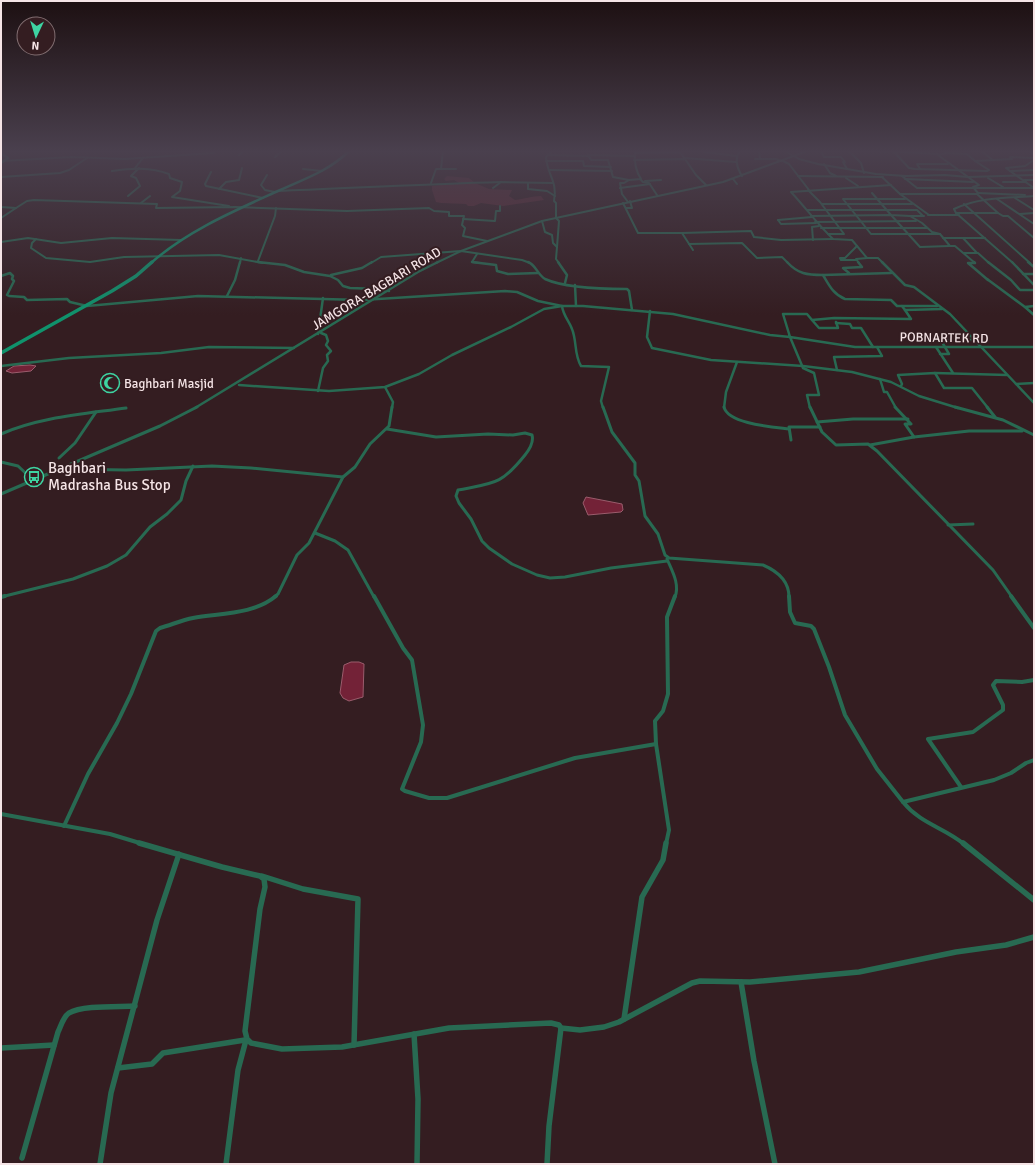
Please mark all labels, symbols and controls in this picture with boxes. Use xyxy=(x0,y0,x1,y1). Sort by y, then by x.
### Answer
north arrow xyxy=(16,16,56,56)
text: N xyxy=(31,39,40,52)
street label: JAMGORA-BAGBARI ROAD xyxy=(309,244,444,334)
street label: POBNARTEK RD xyxy=(899,329,989,347)
mosque icon: Baghbari Masjid xyxy=(99,372,121,394)
place label: Baghbari Masjid xyxy=(124,376,214,392)
place label: Baghbari Madrasha Bus Stop xyxy=(48,459,171,494)
bus stop icon: Baghbari Madrasha Bus Stop xyxy=(23,466,45,488)

